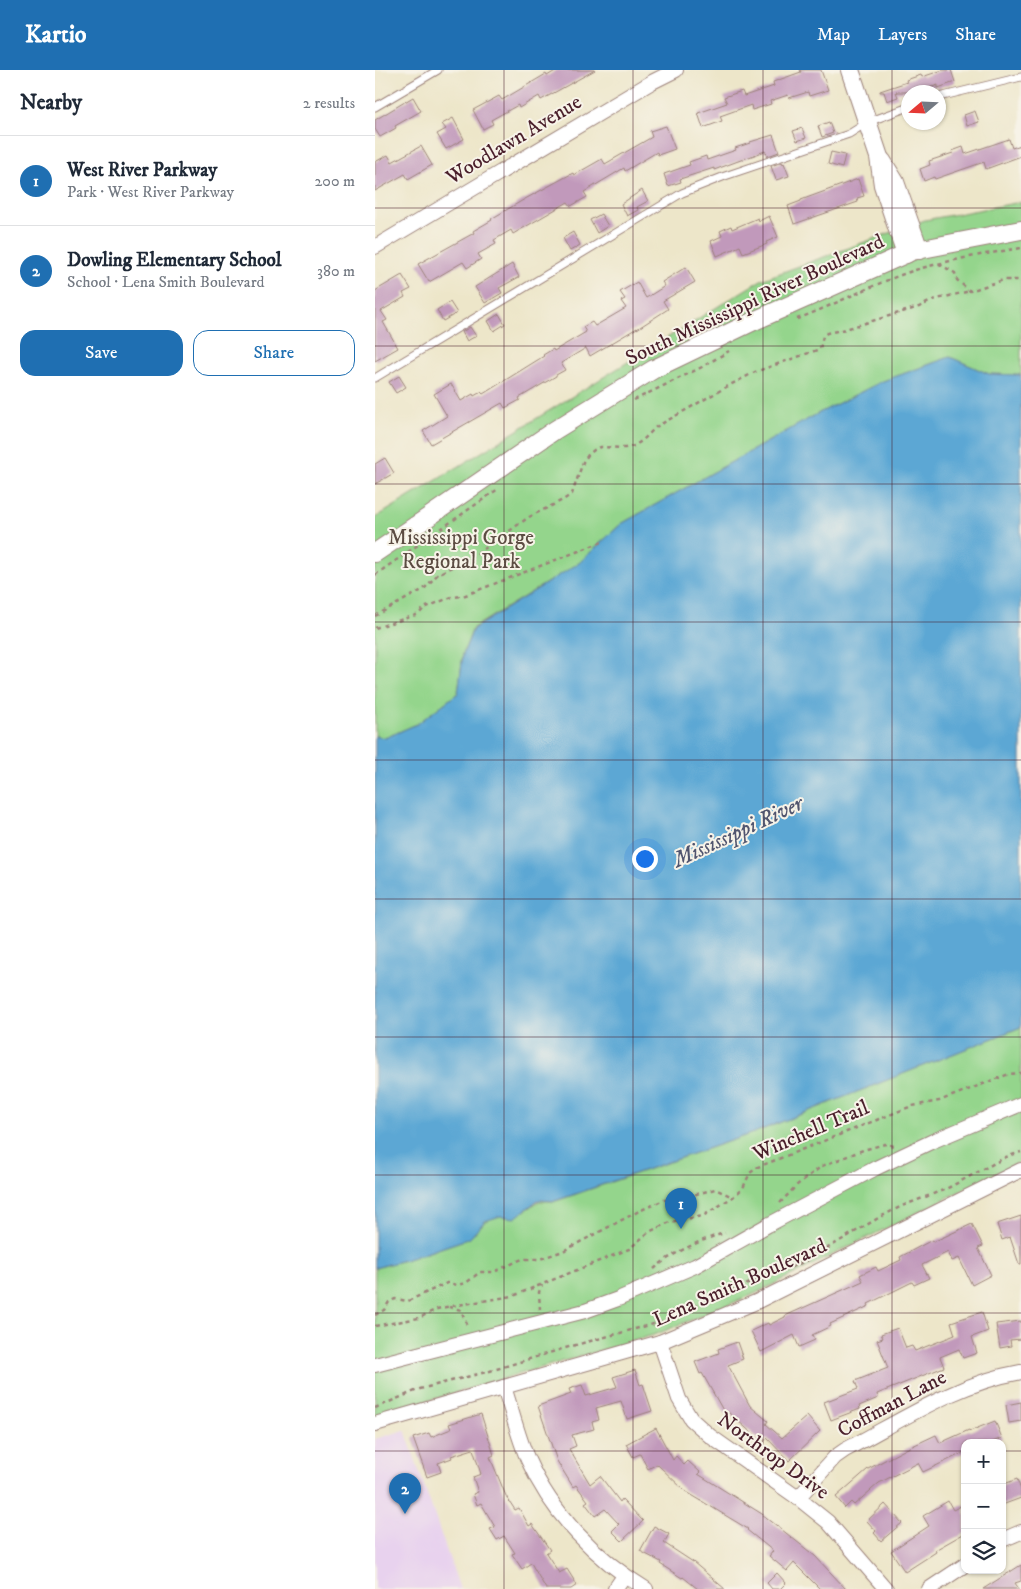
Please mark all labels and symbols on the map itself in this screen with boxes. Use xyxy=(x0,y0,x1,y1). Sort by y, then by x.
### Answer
north arrow xyxy=(901,85,946,130)
street label: Woodlawn Avenue xyxy=(441,89,587,191)
street label: South Mississippi River Boulevard xyxy=(621,228,889,372)
park label: Mississippi Gorge Regional Park xyxy=(388,525,534,575)
water label: Mississippi River xyxy=(667,789,809,875)
your location xyxy=(632,846,658,872)
street label: Winchell Trail xyxy=(748,1095,874,1167)
pin: 1 xyxy=(665,1188,697,1229)
street label: Lena Smith Boulevard xyxy=(649,1233,831,1333)
street label: Coffman Lane xyxy=(833,1364,951,1444)
street label: Northrop Drive xyxy=(712,1407,834,1506)
pin: 2 xyxy=(389,1473,421,1514)

